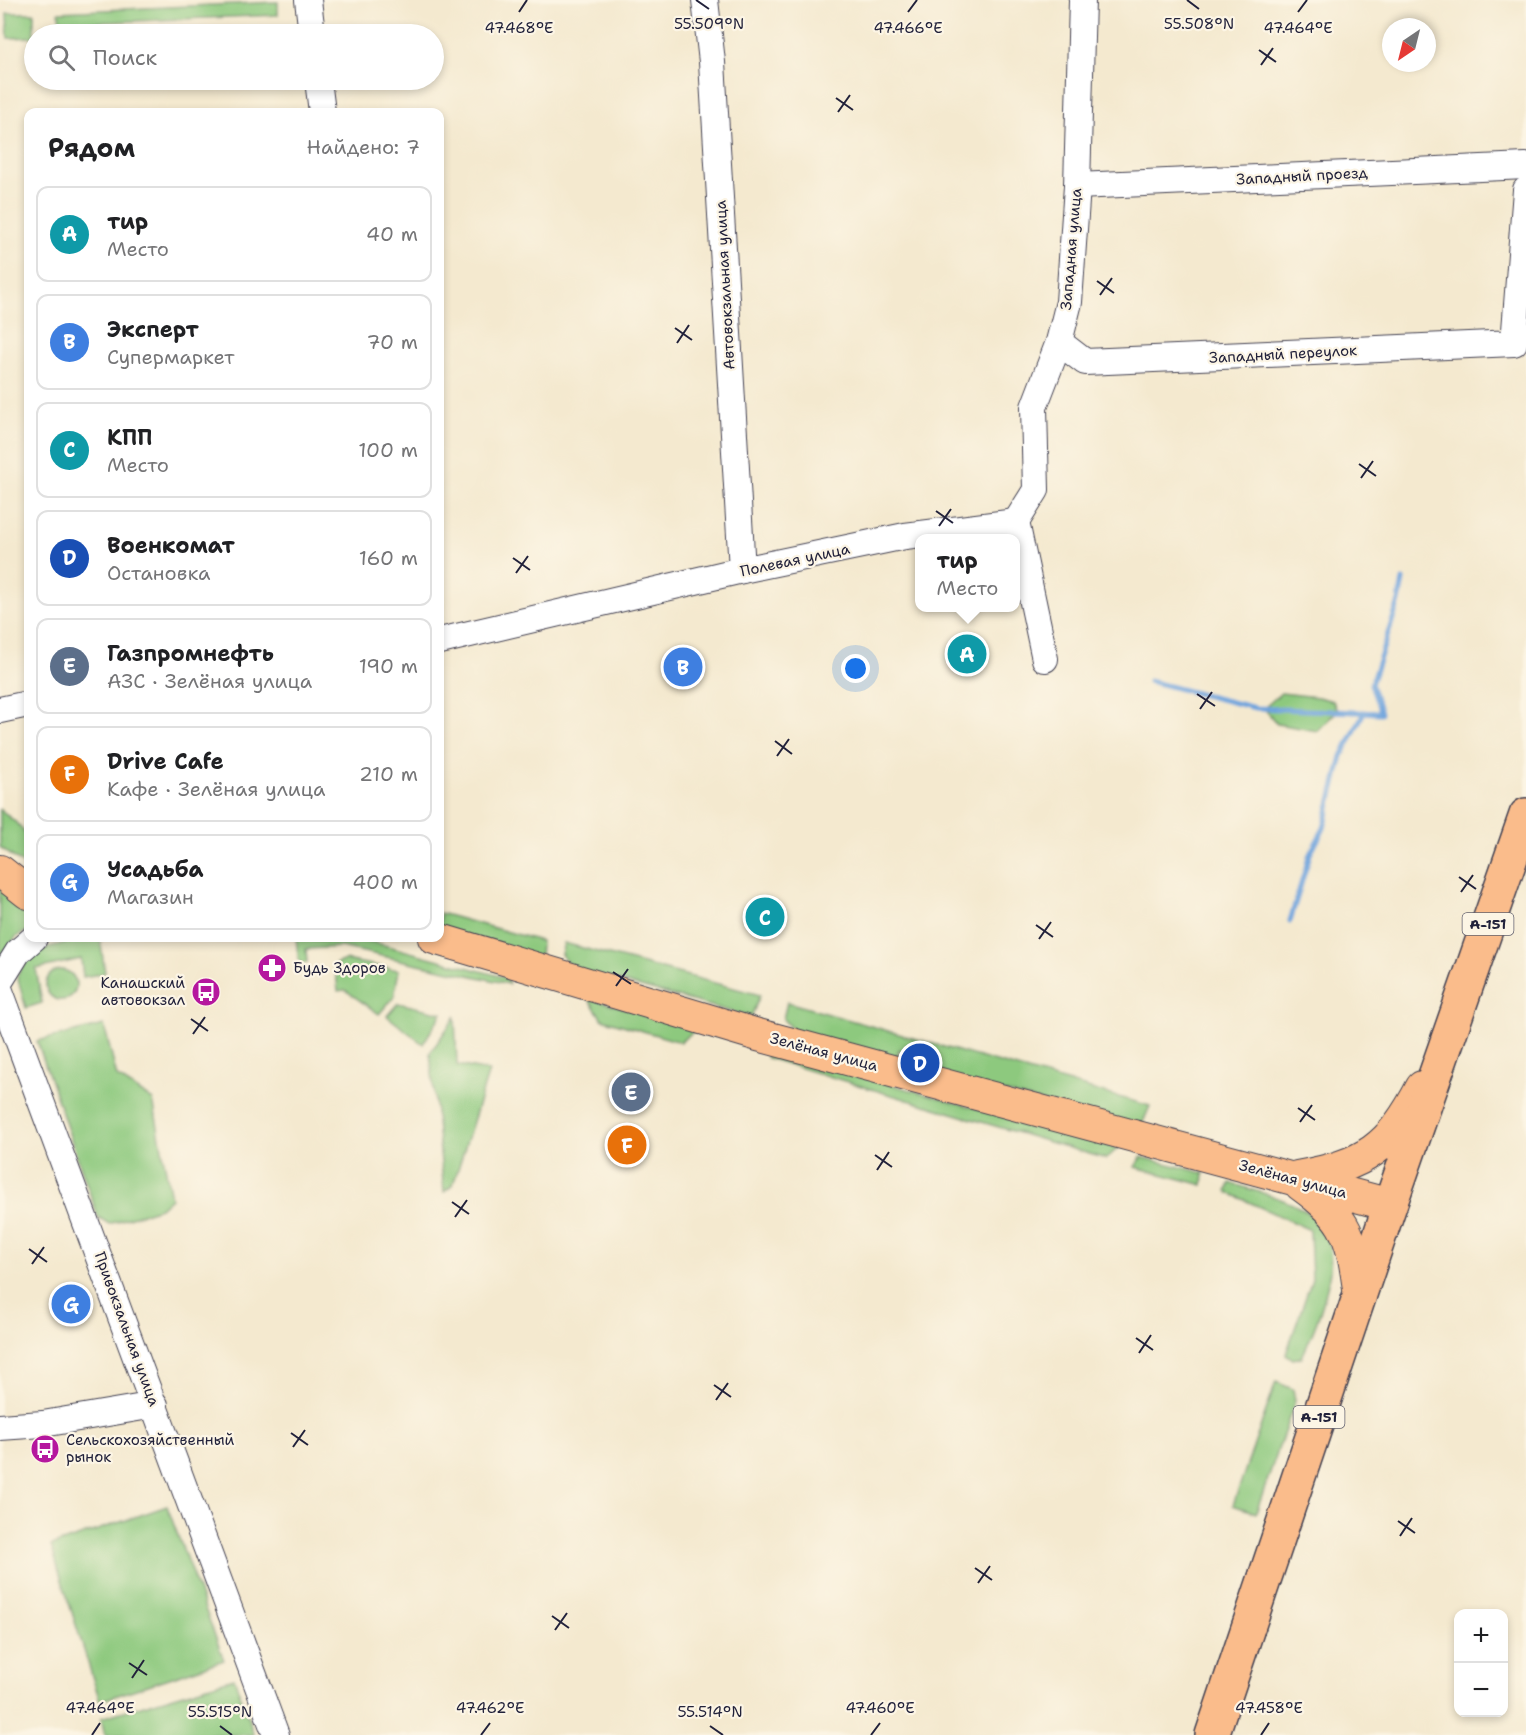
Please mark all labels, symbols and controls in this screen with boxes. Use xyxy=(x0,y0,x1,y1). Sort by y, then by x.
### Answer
text: 55.509°N xyxy=(674,14,744,34)
text: 55.508°N xyxy=(1164,14,1234,34)
text: 47.468°E xyxy=(484,18,554,38)
text: 47.466°E xyxy=(873,18,943,38)
text: 47.464°E xyxy=(1263,18,1333,38)
north arrow xyxy=(1382,18,1436,72)
search box xyxy=(24,24,444,90)
icon: search xyxy=(45,41,78,74)
text: Поиск xyxy=(93,43,157,72)
text: Рядом xyxy=(48,130,135,165)
text: Найдено: 7 xyxy=(307,134,420,160)
street label: Западный проезд xyxy=(1236,163,1369,189)
street label: Западная улица xyxy=(1056,186,1086,311)
street label: Автовокзальная улица xyxy=(711,199,739,370)
text: тир xyxy=(107,207,148,236)
text: A xyxy=(62,221,77,247)
text: 40 m xyxy=(366,221,418,247)
text: Место xyxy=(107,236,169,262)
text: Эксперт xyxy=(107,315,199,344)
text: B xyxy=(63,329,76,355)
text: 70 m xyxy=(366,329,418,355)
street label: Западный переулок xyxy=(1209,340,1357,368)
text: Супермаркет xyxy=(107,344,234,370)
text: КПП xyxy=(107,423,152,452)
text: C xyxy=(63,437,76,463)
text: 100 m xyxy=(358,437,418,463)
text: Место xyxy=(107,452,169,478)
text: Военкомат xyxy=(107,531,235,560)
popup xyxy=(915,534,1020,612)
street label: Полевая улица xyxy=(738,539,852,581)
text: D xyxy=(62,545,77,571)
text: 160 m xyxy=(359,545,418,571)
text: тир xyxy=(937,546,978,575)
text: Остановка xyxy=(107,560,211,586)
text: Место xyxy=(937,575,998,601)
pin: A xyxy=(948,632,986,676)
text: Газпромнефть xyxy=(107,639,274,668)
pin: B xyxy=(664,644,702,690)
text: E xyxy=(63,653,76,679)
text: 190 m xyxy=(359,653,418,679)
your location xyxy=(841,654,870,683)
text: АЗС · Зелёная улица xyxy=(107,668,312,694)
text: Drive Cafe xyxy=(107,747,224,776)
text: F xyxy=(64,761,75,787)
text: 210 m xyxy=(359,761,418,787)
text: Кафе · Зелёная улица xyxy=(107,776,326,802)
text: Усадьба xyxy=(107,855,204,884)
text: G xyxy=(61,869,78,895)
text: 400 m xyxy=(352,869,418,895)
text: Магазин xyxy=(107,884,194,910)
pin: C xyxy=(746,894,784,940)
road number: А-151 xyxy=(1462,913,1514,935)
pharmacy icon: Будь Здоров xyxy=(256,952,288,984)
place label: Будь Здоров xyxy=(293,958,386,978)
place label: Канашский автовокзал xyxy=(101,973,186,1010)
bus stop icon: Канашский автовокзал xyxy=(190,976,222,1008)
street label: Зелёная улица xyxy=(768,1028,881,1076)
pin: D xyxy=(900,1040,940,1086)
pin: E xyxy=(612,1070,650,1114)
pin: F xyxy=(608,1122,646,1168)
street label: Зелёная улица xyxy=(1237,1155,1350,1203)
street label: Привокзальная улица xyxy=(90,1249,164,1410)
pin: G xyxy=(52,1282,90,1326)
road number: А-151 xyxy=(1294,1406,1344,1428)
place label: Сельскохозяйственный рынок xyxy=(66,1430,235,1467)
bus stop icon: Сельскохозяйственный рынок xyxy=(29,1433,61,1465)
map controls xyxy=(1454,1609,1508,1717)
button: + xyxy=(1454,1609,1508,1663)
button: − xyxy=(1454,1663,1508,1717)
text: 47.464°E xyxy=(65,1698,135,1718)
text: 47.462°E xyxy=(456,1698,524,1718)
text: 47.460°E xyxy=(845,1698,915,1718)
text: 47.458°E xyxy=(1235,1698,1303,1718)
text: 55.515°N xyxy=(188,1702,252,1722)
text: 55.514°N xyxy=(677,1702,743,1722)

